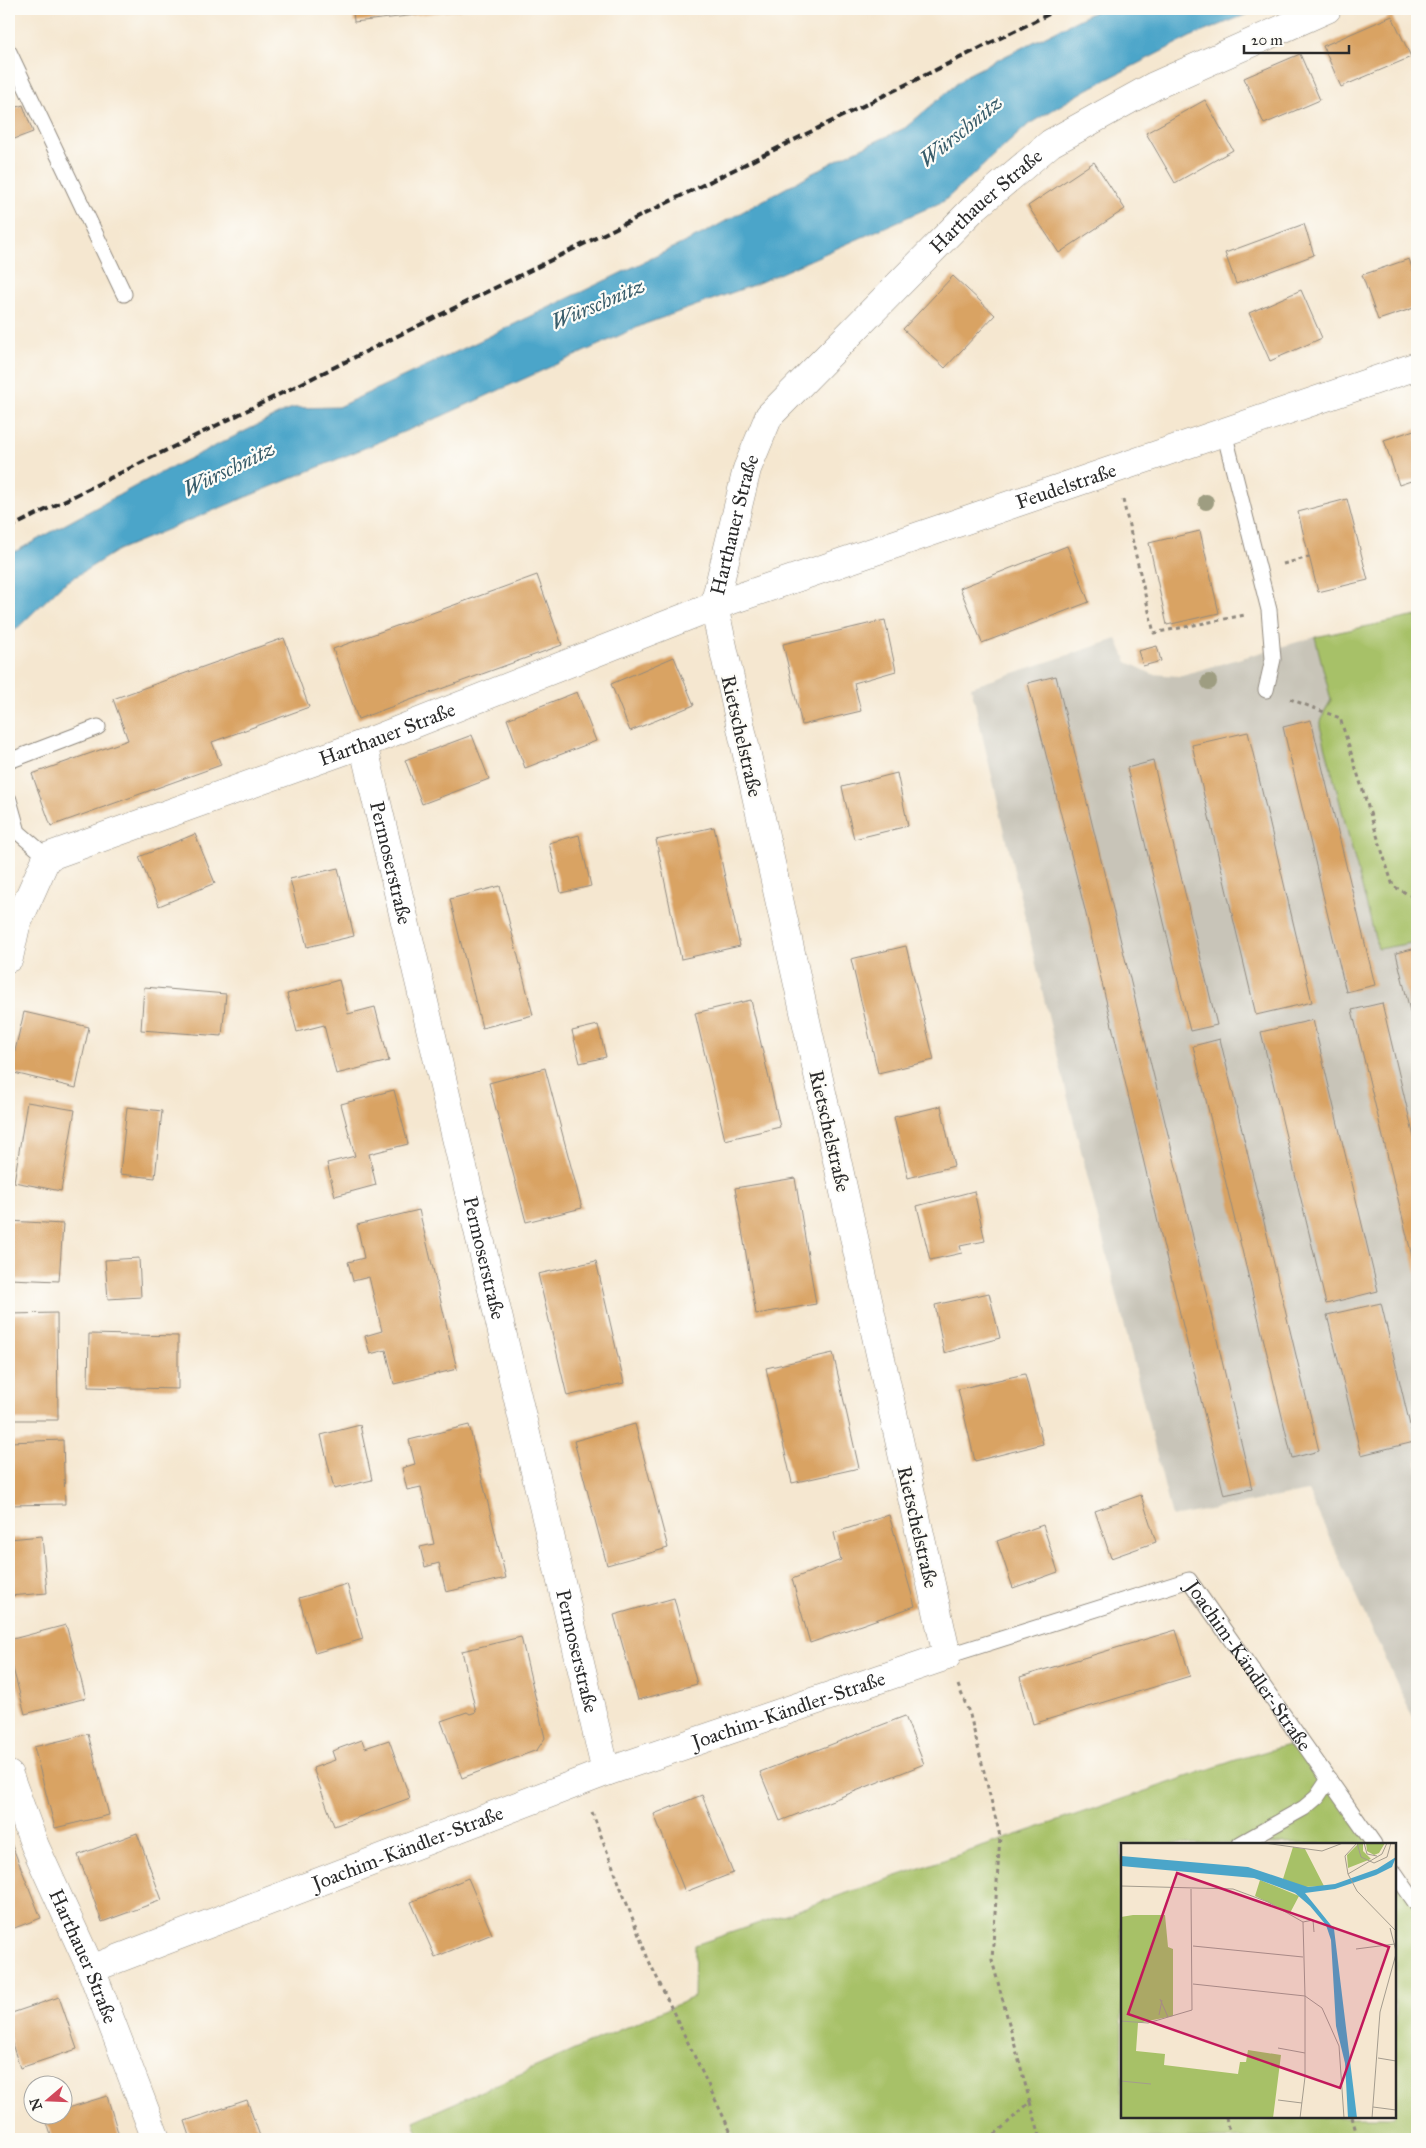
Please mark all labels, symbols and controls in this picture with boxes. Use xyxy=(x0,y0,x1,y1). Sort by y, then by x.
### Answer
scale bar xyxy=(1244,22,1348,54)
text: 20 m xyxy=(1251,31,1283,49)
water label: Würschnitz xyxy=(914,90,1008,172)
street label: Harthauer Straße xyxy=(924,144,1047,258)
water label: Würschnitz xyxy=(547,273,649,335)
water label: Würschnitz xyxy=(179,436,279,502)
street label: Harthauer Straße xyxy=(705,451,764,597)
street label: Feudelstraße xyxy=(1013,458,1119,514)
street label: Rietschelstraße xyxy=(716,673,768,799)
street label: Harthauer Straße xyxy=(316,697,459,771)
street label: Permoserstraße xyxy=(365,799,417,927)
street label: Rietschelstraße xyxy=(804,1068,856,1194)
street label: Permoserstraße xyxy=(458,1194,511,1322)
street label: Rietschelstraße xyxy=(892,1464,944,1590)
street label: Joachim-Kändler-Straße xyxy=(1179,1574,1317,1755)
street label: Permoserstraße xyxy=(551,1587,604,1715)
street label: Joachim-Kändler-Straße xyxy=(687,1666,888,1756)
street label: Joachim-Kändler-Straße xyxy=(307,1800,507,1897)
inset map xyxy=(1121,1843,1396,2118)
street label: Harthauer Straße xyxy=(44,1885,123,2027)
north arrow xyxy=(22,2076,72,2126)
text: N xyxy=(26,2096,46,2112)

